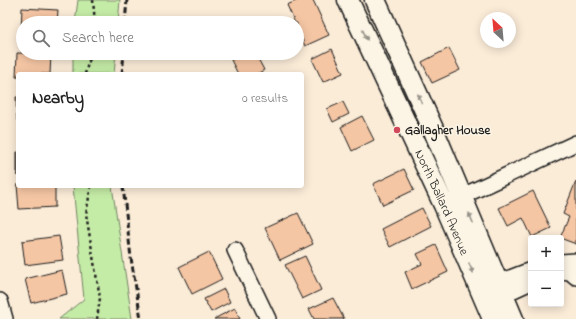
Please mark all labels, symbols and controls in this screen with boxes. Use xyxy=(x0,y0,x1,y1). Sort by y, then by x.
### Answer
north arrow xyxy=(480,12,516,48)
search box xyxy=(16,16,304,60)
icon: search xyxy=(30,27,52,49)
text: Search here xyxy=(62,27,134,49)
one-way arrow xyxy=(362,30,368,41)
text: Nearby xyxy=(32,86,84,111)
text: 0 results xyxy=(242,89,288,108)
one-way arrow xyxy=(416,93,423,105)
place label: Gallagher House xyxy=(405,121,491,142)
marker: Gallagher House xyxy=(392,125,402,135)
street label: North Ballard Avenue xyxy=(410,146,474,258)
one-way arrow xyxy=(468,212,474,224)
map controls xyxy=(528,235,564,307)
button: + xyxy=(528,235,564,271)
one-way arrow xyxy=(468,263,474,274)
button: − xyxy=(528,271,564,307)

